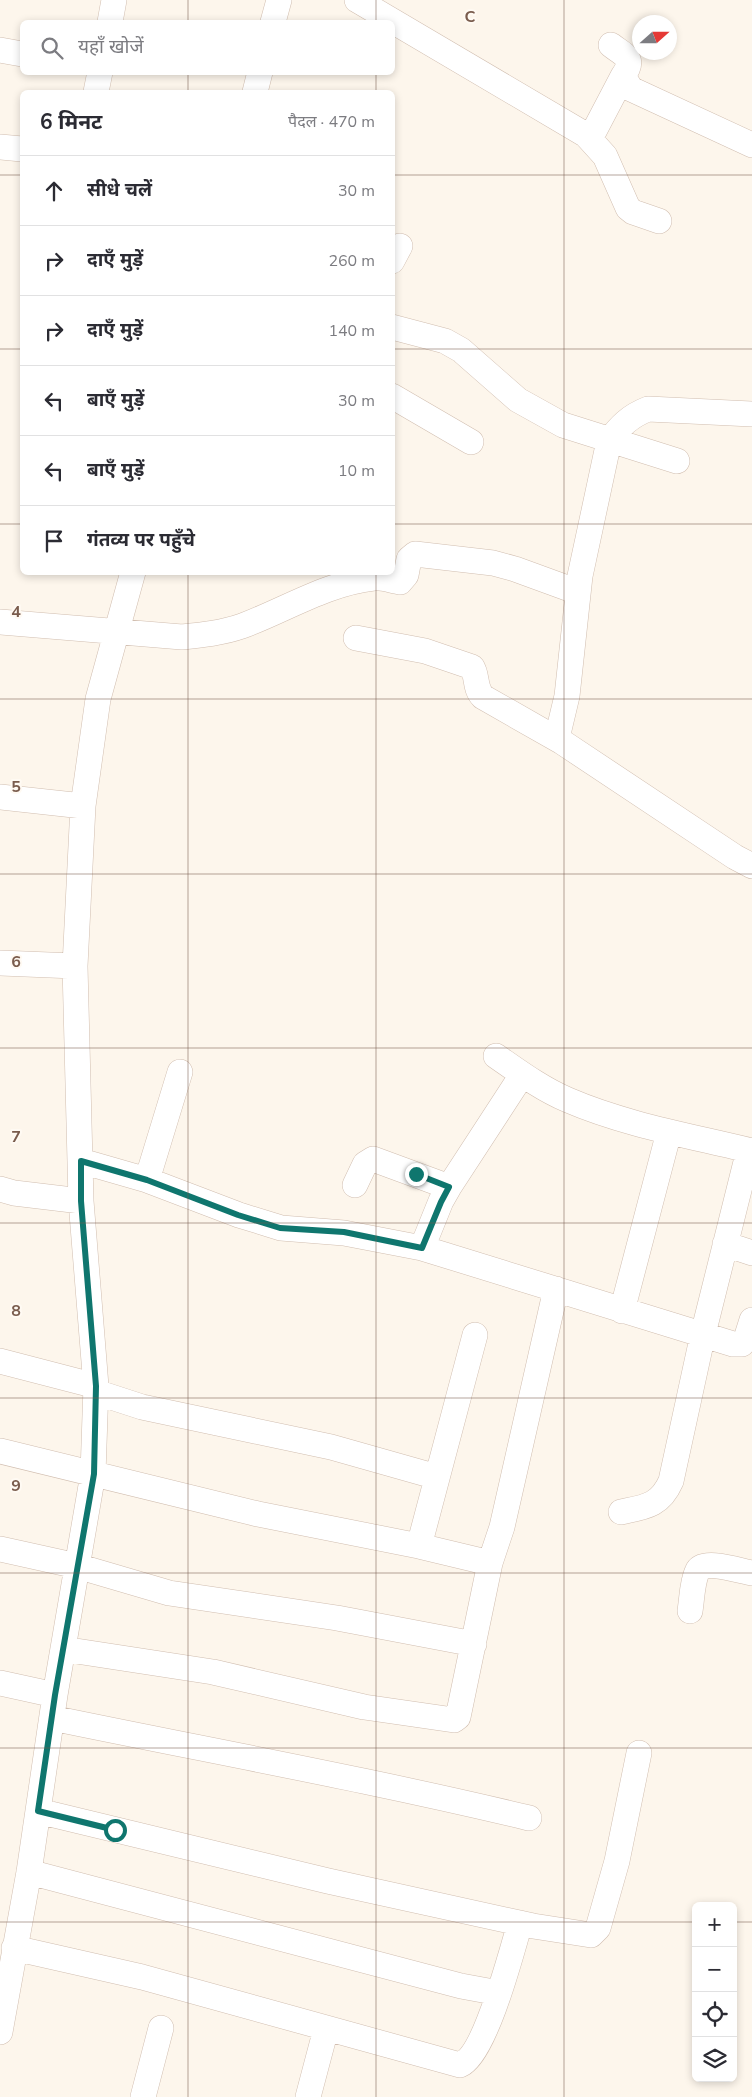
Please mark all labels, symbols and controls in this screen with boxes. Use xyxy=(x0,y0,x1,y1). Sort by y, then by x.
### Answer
text: C xyxy=(465,6,476,28)
north arrow xyxy=(632,15,677,60)
search box xyxy=(20,20,395,75)
icon: search xyxy=(38,34,66,62)
text: यहाँ खोजें xyxy=(78,34,143,60)
text: 6 मिनट xyxy=(40,108,102,136)
text: पैदल · 470 m xyxy=(288,111,375,133)
icon: ahead xyxy=(40,177,68,205)
text: सीधे चलें xyxy=(87,177,152,203)
text: 30 m xyxy=(338,180,375,202)
icon: right xyxy=(40,247,68,275)
text: दाएँ मुड़ें xyxy=(87,247,143,273)
text: 260 m xyxy=(328,250,375,272)
icon: right xyxy=(40,317,68,345)
text: दाएँ मुड़ें xyxy=(87,317,143,343)
text: 140 m xyxy=(328,320,375,342)
icon: left xyxy=(40,387,68,415)
text: बाएँ मुड़ें xyxy=(87,387,144,413)
text: 30 m xyxy=(338,390,375,412)
icon: left xyxy=(40,457,68,485)
text: बाएँ मुड़ें xyxy=(87,457,144,483)
text: 10 m xyxy=(338,460,375,482)
icon: arrive xyxy=(40,527,68,555)
text: गंतव्य पर पहुँचे xyxy=(87,527,195,553)
text: 4 xyxy=(11,601,21,623)
text: 5 xyxy=(11,776,21,798)
text: 6 xyxy=(11,951,21,973)
text: 7 xyxy=(11,1126,21,1148)
route end xyxy=(405,1163,428,1186)
text: 8 xyxy=(11,1300,21,1322)
text: 9 xyxy=(11,1475,21,1497)
route start xyxy=(104,1819,127,1842)
map controls xyxy=(692,1902,737,2082)
button: + xyxy=(692,1902,737,1947)
button: − xyxy=(692,1947,737,1992)
button: locate xyxy=(692,1992,737,2037)
button: layers xyxy=(692,2037,737,2082)

